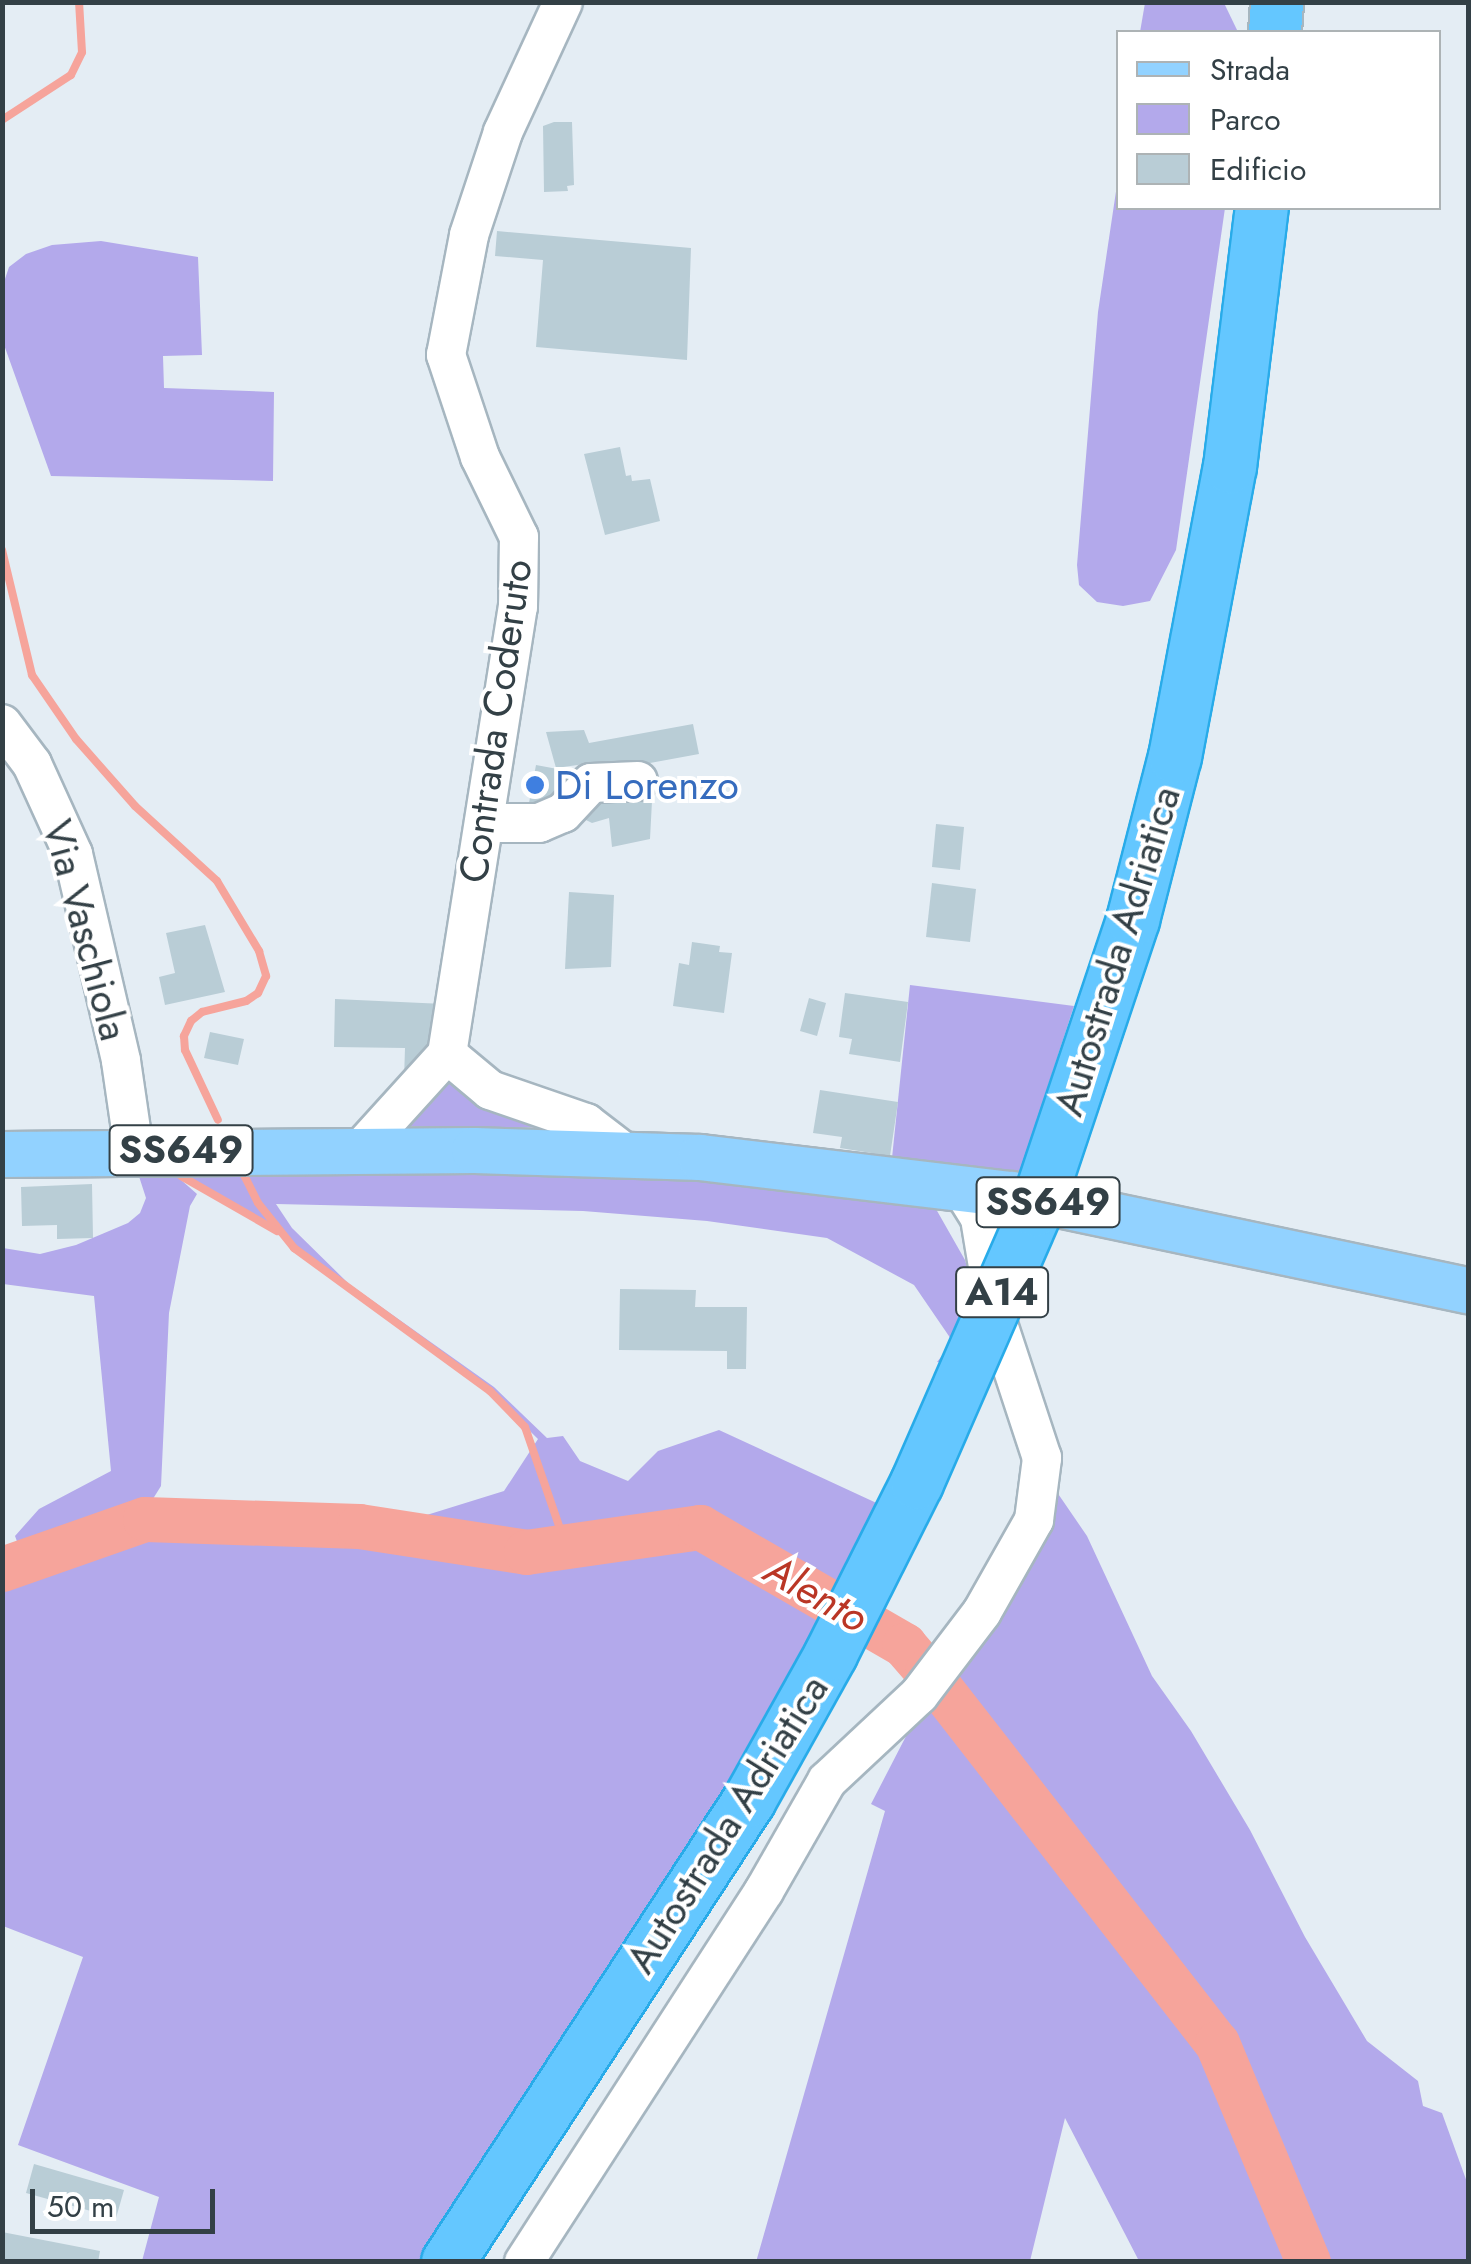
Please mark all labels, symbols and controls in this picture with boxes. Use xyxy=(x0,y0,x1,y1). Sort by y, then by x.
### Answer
legend xyxy=(1116,30,1441,210)
text: Strada xyxy=(1210,48,1290,91)
text: Parco xyxy=(1210,98,1281,141)
text: Edificio xyxy=(1210,148,1306,191)
street label: Contrada Coderuto xyxy=(449,556,541,886)
place label: Di Lorenzo xyxy=(555,761,739,809)
marker: Di Lorenzo xyxy=(524,774,546,796)
street label: Autostrada Adriatica xyxy=(1044,781,1190,1121)
street label: Via Vaschiola xyxy=(33,814,139,1046)
road number: SS649 xyxy=(109,1117,254,1183)
road number: SS649 xyxy=(976,1169,1120,1235)
road number: A14 xyxy=(954,1259,1050,1325)
water label: Alento xyxy=(755,1545,877,1643)
street label: Autostrada Adriatica xyxy=(616,1666,838,1982)
scale bar xyxy=(35,2169,220,2231)
text: 50 m xyxy=(47,2185,114,2228)

